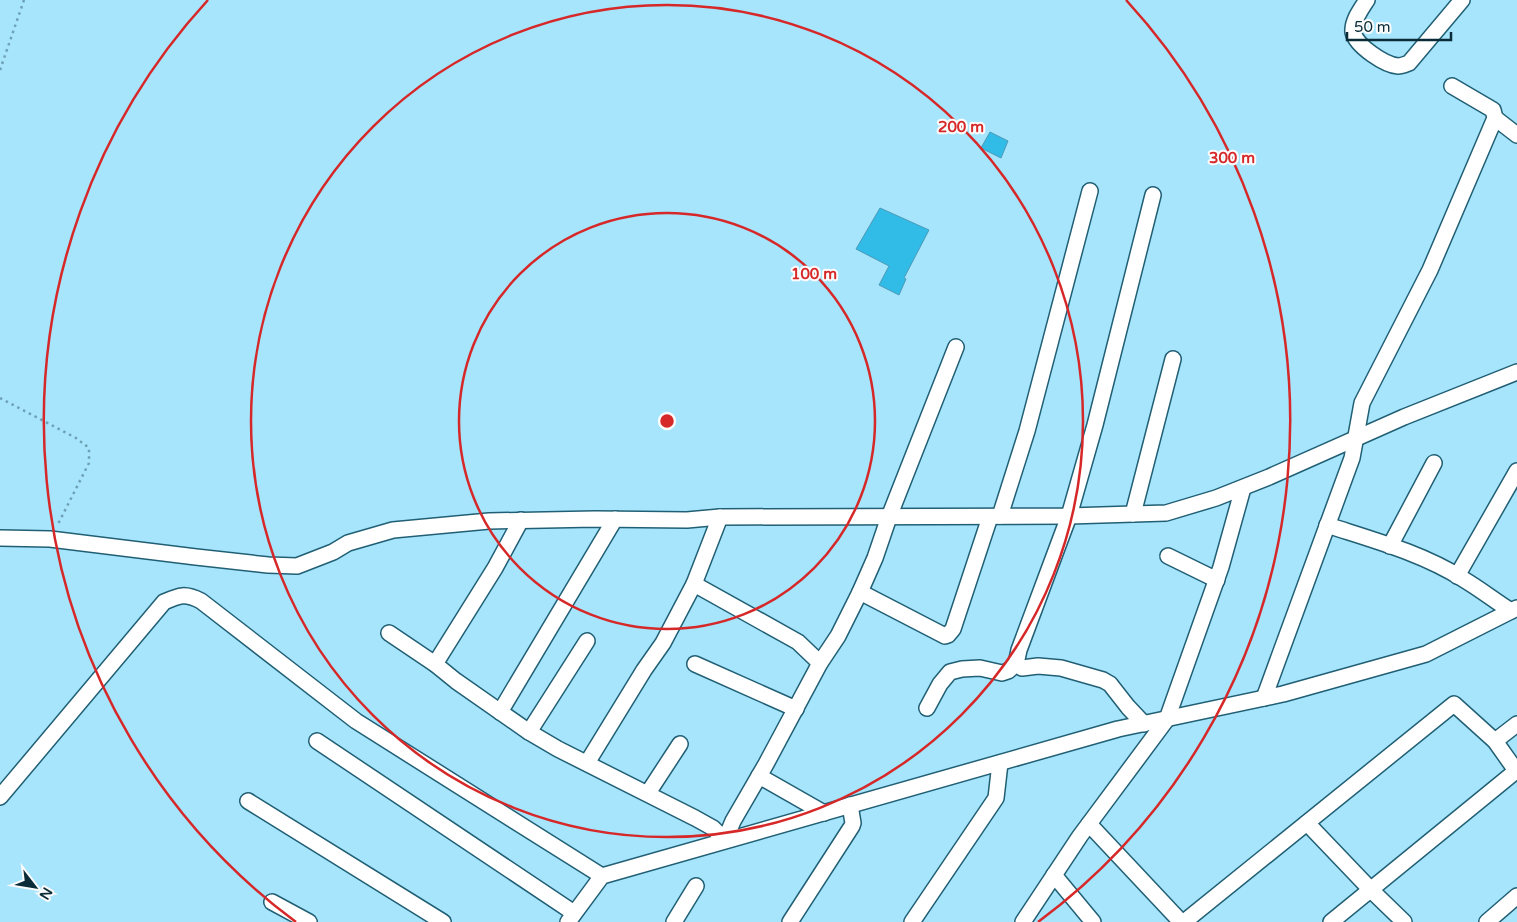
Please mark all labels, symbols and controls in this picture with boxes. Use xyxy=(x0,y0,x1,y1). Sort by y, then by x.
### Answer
scale bar xyxy=(1347,10,1451,42)
text: 50 m xyxy=(1354,18,1391,36)
text: 200 m xyxy=(938,118,984,136)
text: 300 m xyxy=(1209,149,1255,167)
text: 100 m xyxy=(791,265,837,283)
centre of rings xyxy=(658,412,676,430)
north arrow xyxy=(10,862,60,912)
text: N xyxy=(36,884,56,903)

